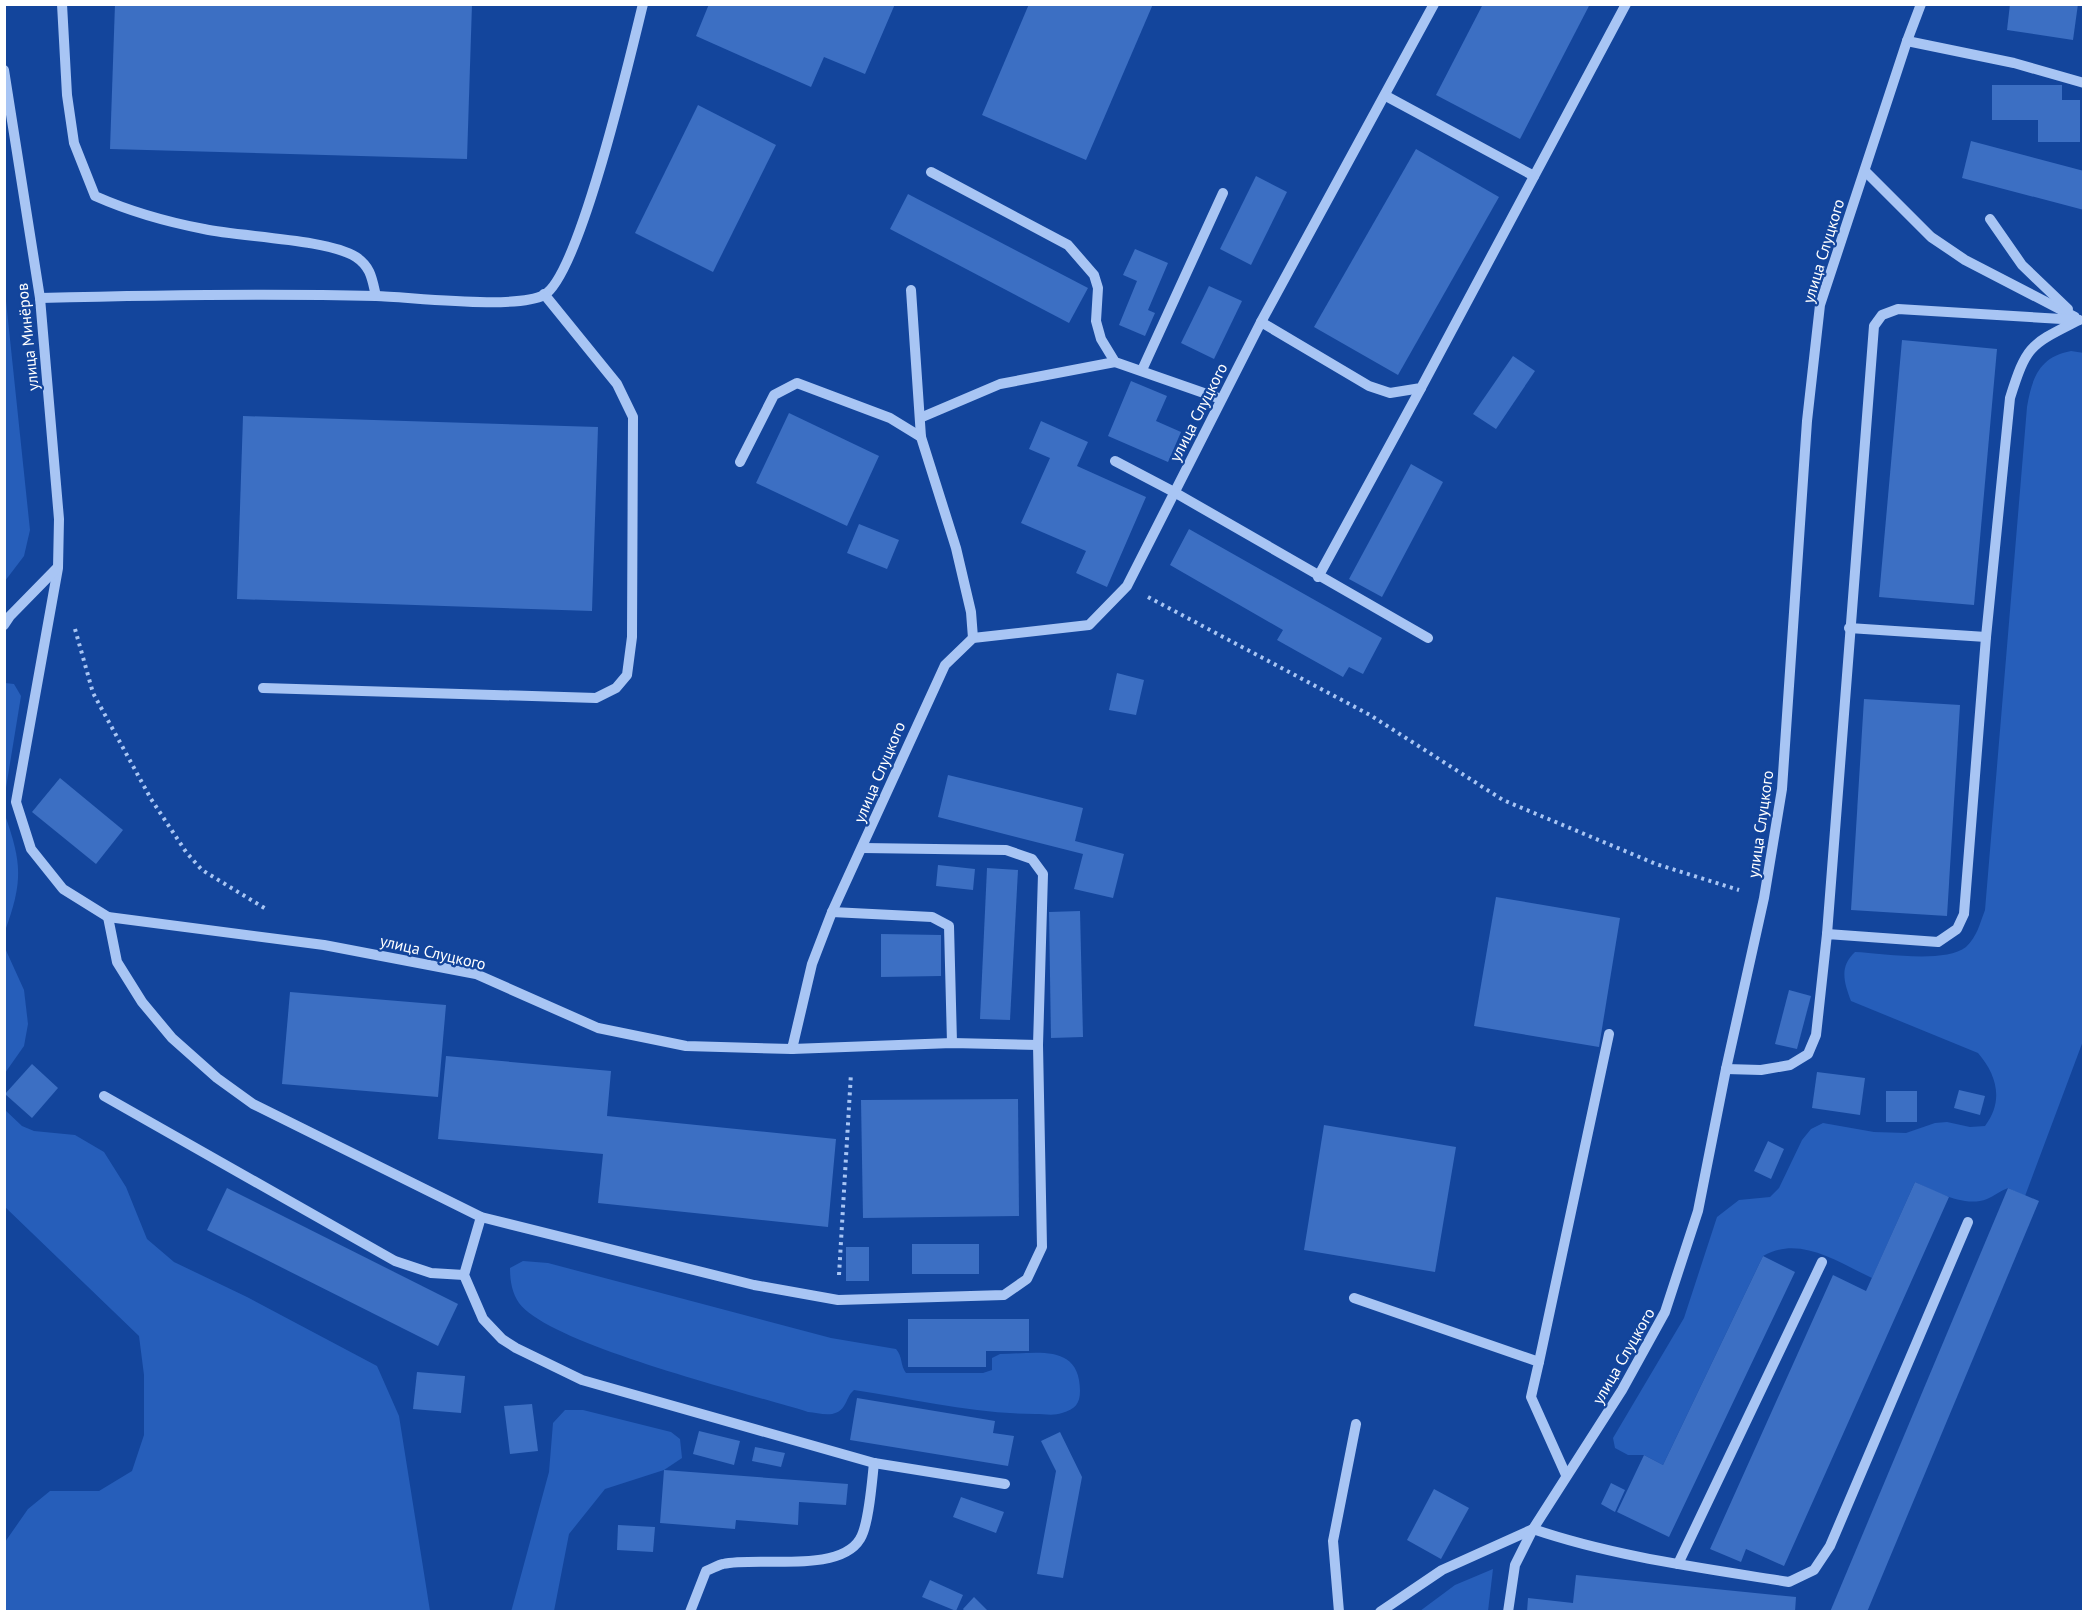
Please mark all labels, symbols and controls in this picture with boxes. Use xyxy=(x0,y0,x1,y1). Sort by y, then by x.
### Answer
street label: улица Слуцкого xyxy=(1798,196,1848,306)
street label: улица Минёров xyxy=(11,282,43,392)
street label: улица Слуцкого xyxy=(1165,359,1231,465)
street label: улица Слуцкого xyxy=(849,718,909,826)
street label: улица Слуцкого xyxy=(1743,769,1777,879)
street label: улица Слуцкого xyxy=(378,930,488,974)
street label: улица Слуцкого xyxy=(1587,1304,1659,1408)

